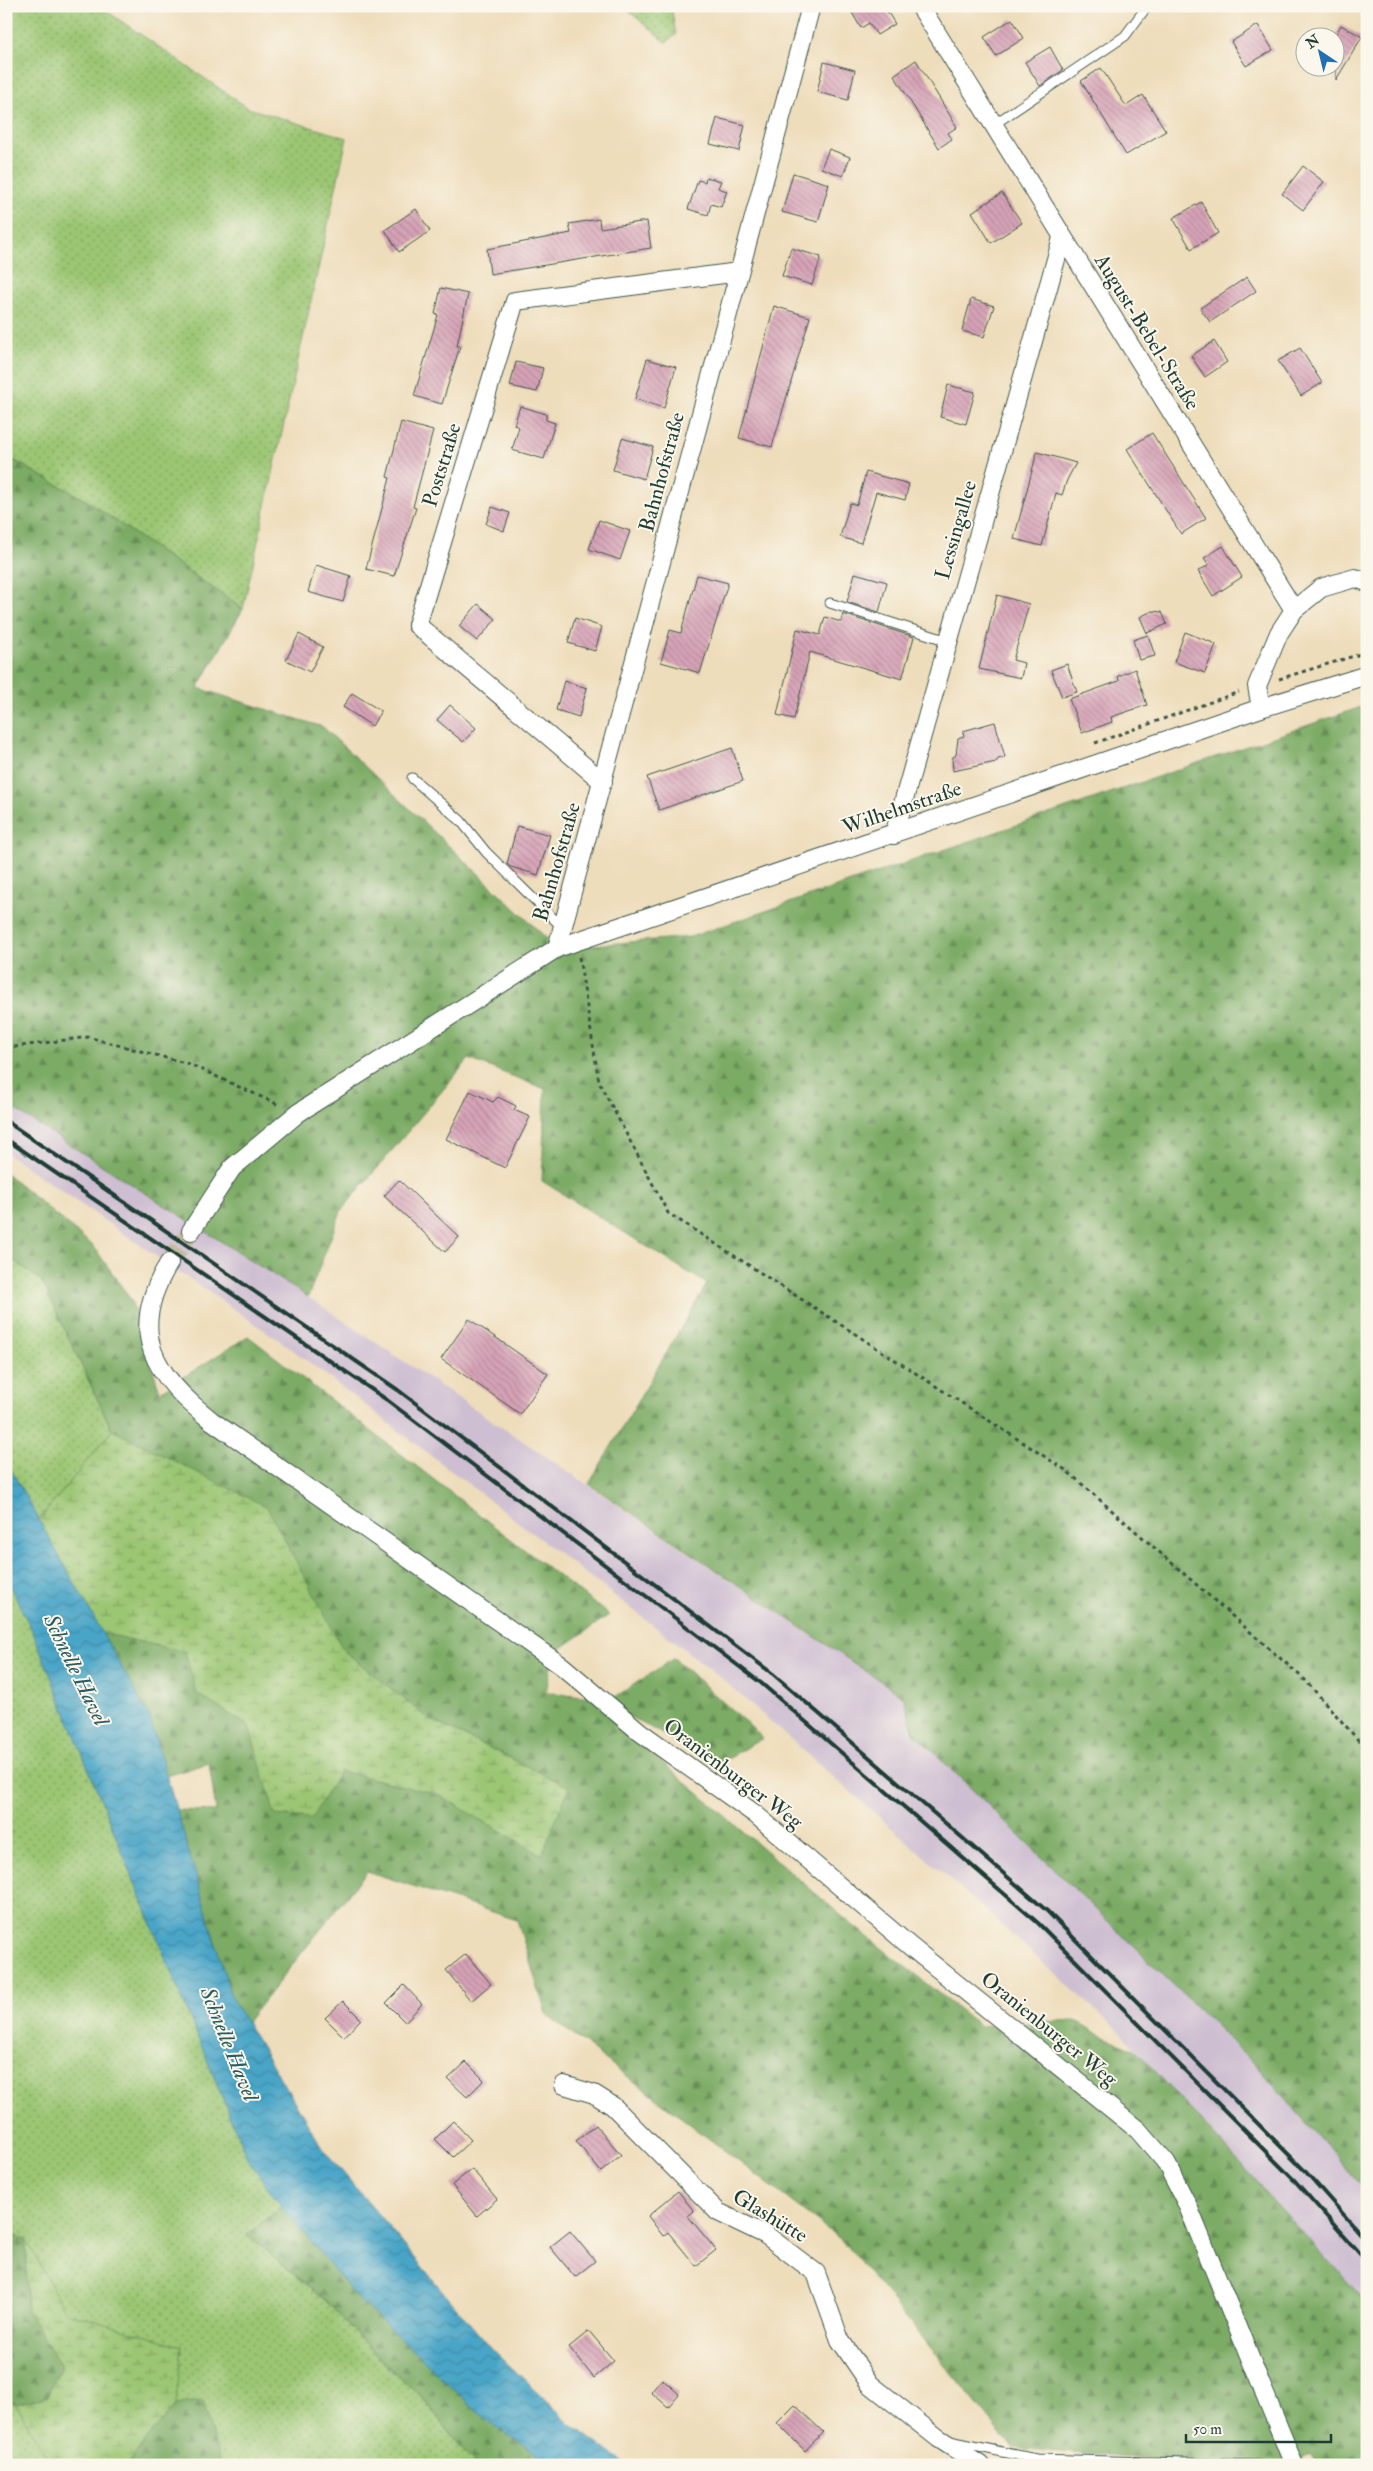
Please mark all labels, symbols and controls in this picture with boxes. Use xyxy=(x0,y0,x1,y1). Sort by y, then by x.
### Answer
north arrow xyxy=(1296,28,1346,78)
text: N xyxy=(1302,31,1323,53)
street label: August-Bebel-Straße xyxy=(1088,248,1206,415)
street label: Bahnhofstraße xyxy=(633,409,691,535)
street label: Poststraße xyxy=(416,420,468,510)
street label: Lessingallee xyxy=(929,477,983,583)
street label: Wilhelmstraße xyxy=(838,775,965,841)
street label: Bahnhofstraße xyxy=(527,799,587,925)
water label: Schnelle Havel xyxy=(37,1609,116,1732)
street label: Oranienburger Weg xyxy=(658,1713,809,1836)
street label: Oranienburger Weg xyxy=(975,1966,1123,2093)
water label: Schnelle Havel xyxy=(193,1982,265,2107)
street label: Glashütte xyxy=(728,2183,813,2249)
scale bar xyxy=(1186,2411,1330,2443)
text: 50 m xyxy=(1193,2420,1222,2439)

